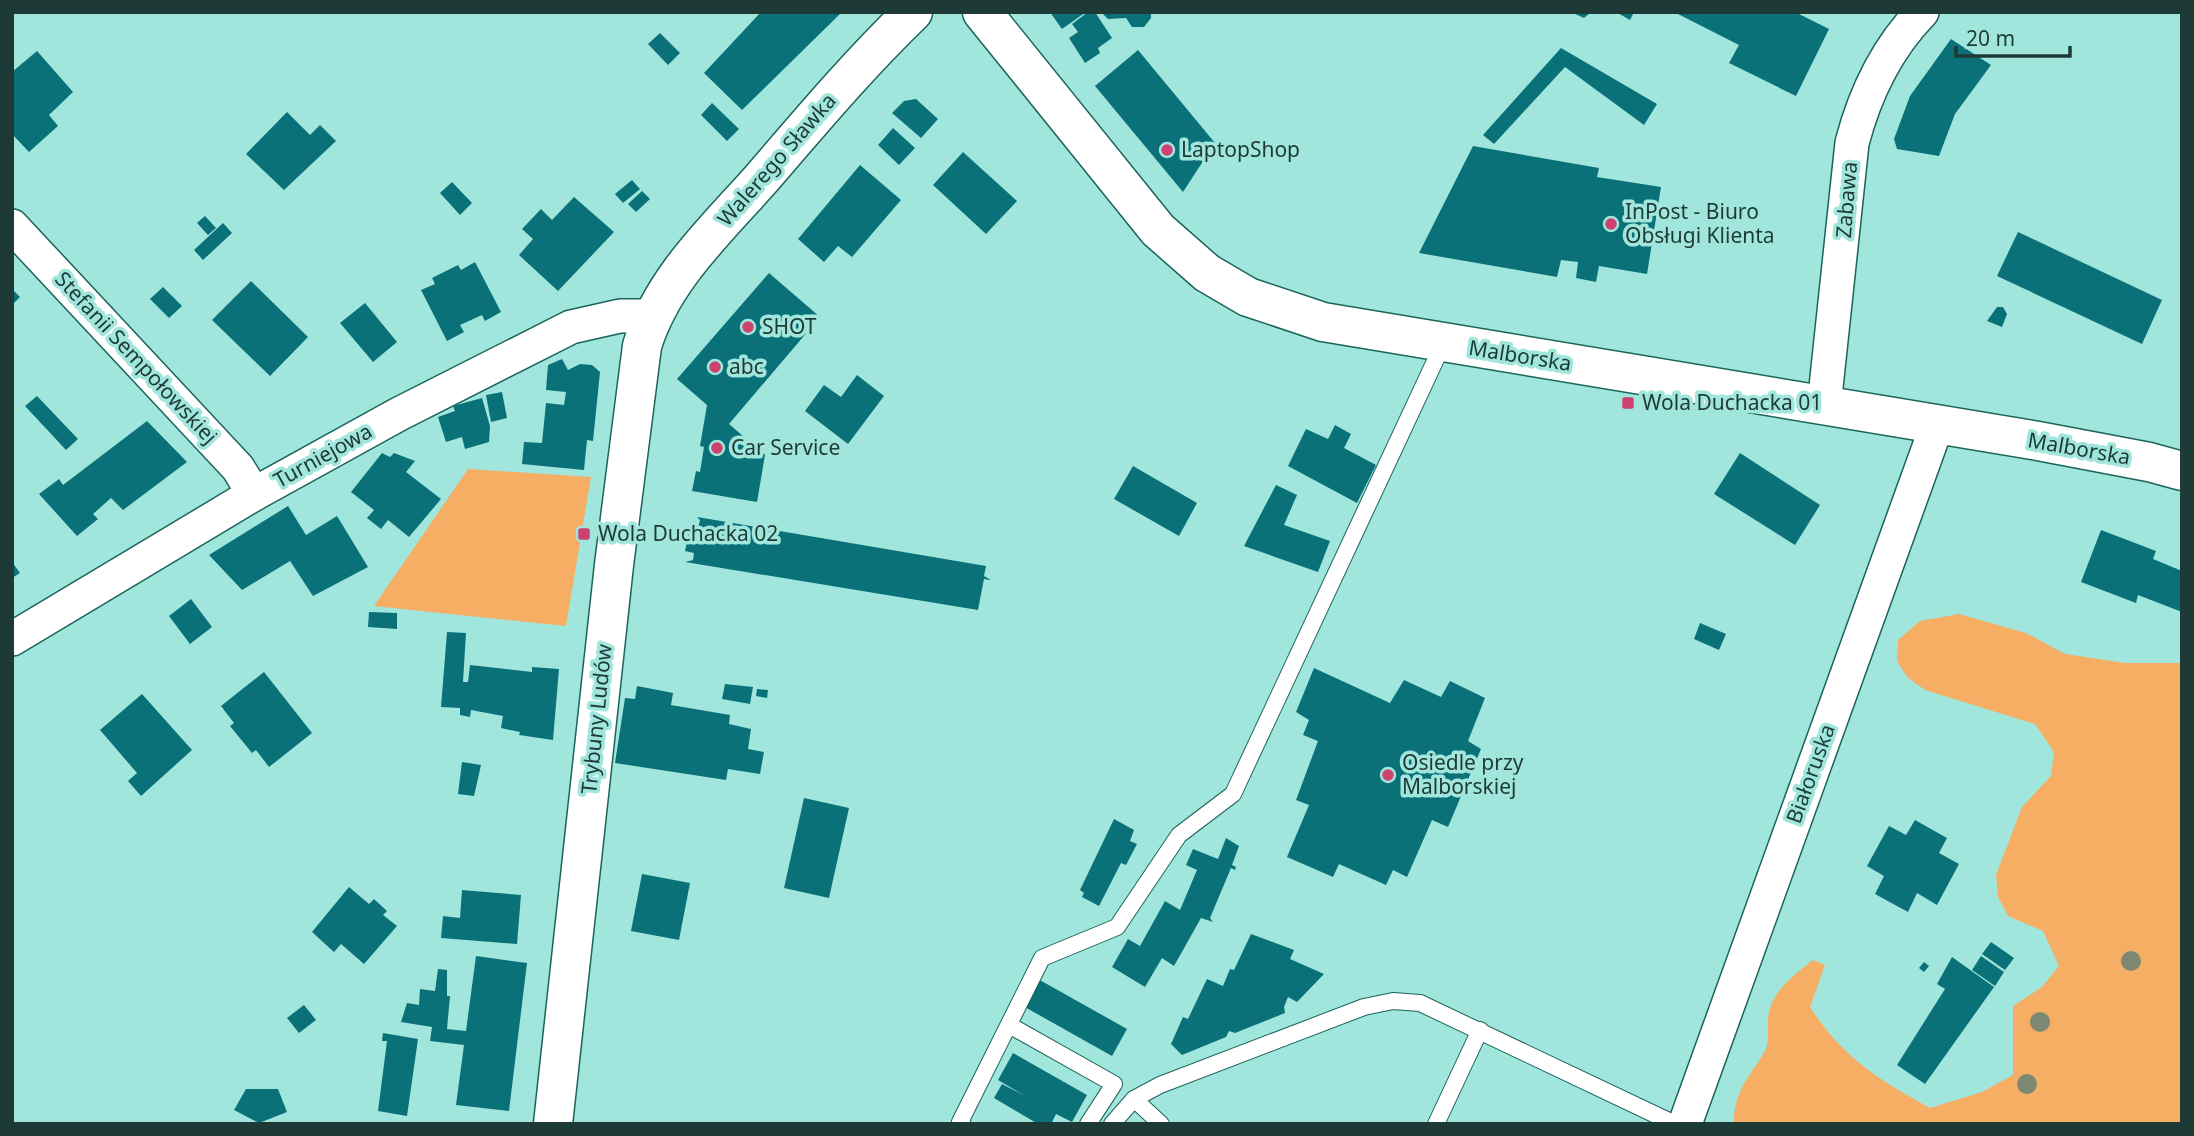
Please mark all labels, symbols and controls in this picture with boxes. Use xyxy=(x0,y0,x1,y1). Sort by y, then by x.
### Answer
scale bar xyxy=(1956,14,2070,58)
text: 20 m xyxy=(1966,24,2015,52)
street label: Walerego Sławka xyxy=(711,87,842,232)
place label: LaptopShop xyxy=(1181,135,1300,163)
marker: LaptopShop xyxy=(1159,142,1175,158)
street label: Zabawa xyxy=(1829,160,1863,239)
place label: InPost - Biuro Obsługi Klienta xyxy=(1625,197,1775,249)
marker: InPost - Biuro Obsługi Klienta xyxy=(1603,216,1619,232)
street label: Stefanii Sempołowskiej xyxy=(49,265,224,450)
place label: SHOT xyxy=(762,312,817,340)
marker: SHOT xyxy=(740,319,756,335)
street label: Malborska xyxy=(1467,333,1574,377)
place label: abc xyxy=(729,352,764,380)
marker: abc xyxy=(707,359,723,375)
place label: Wola Duchacka 01 xyxy=(1642,388,1822,416)
marker: Wola Duchacka 01 xyxy=(1620,395,1636,411)
street label: Turniejowa xyxy=(268,417,377,494)
street label: Malborska xyxy=(2026,425,2133,471)
place label: Car Service xyxy=(731,433,840,461)
marker: Car Service xyxy=(709,440,725,456)
place label: Wola Duchacka 02 xyxy=(598,519,778,547)
marker: Wola Duchacka 02 xyxy=(576,526,592,542)
street label: Trybuny Ludów xyxy=(574,642,618,795)
street label: Białoruska xyxy=(1779,720,1841,827)
place label: Osiedle przy Malborskiej xyxy=(1402,748,1524,800)
marker: Osiedle przy Malborskiej xyxy=(1380,767,1396,783)

